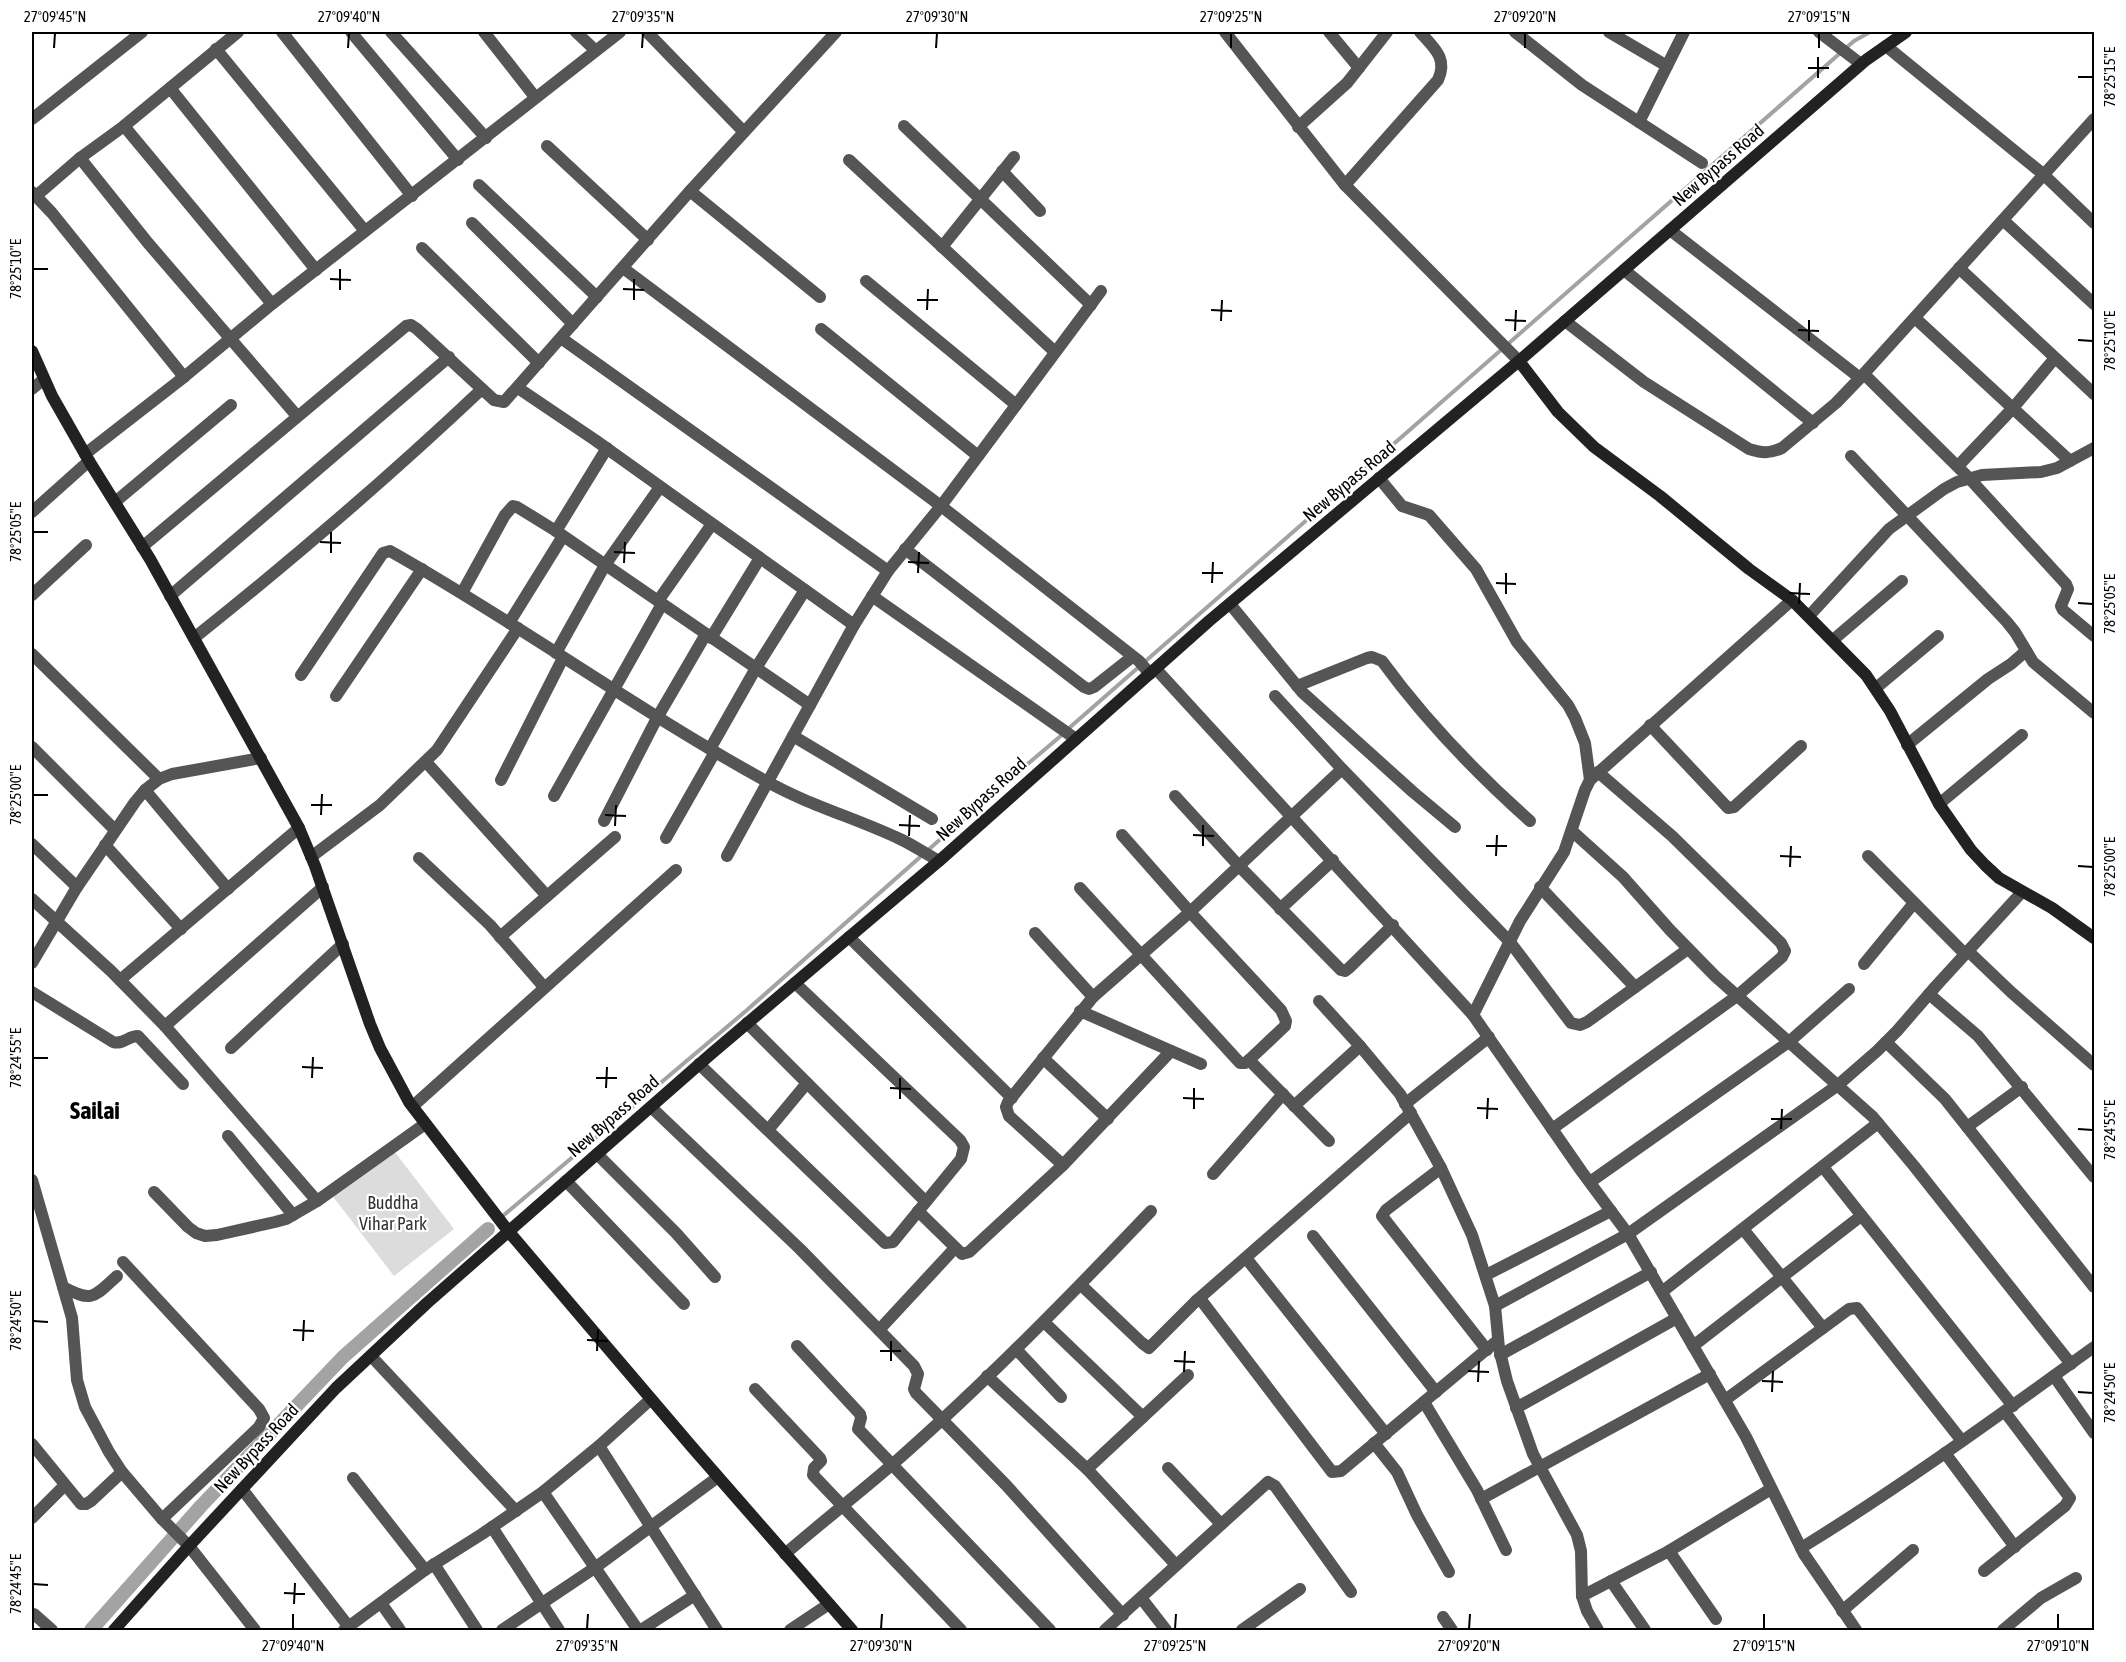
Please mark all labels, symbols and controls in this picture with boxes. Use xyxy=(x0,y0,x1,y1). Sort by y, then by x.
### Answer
text: 27°09'45"N xyxy=(24,8,86,25)
text: 27°09'40"N xyxy=(318,8,380,25)
text: 27°09'35"N xyxy=(612,8,674,25)
text: 27°09'30"N xyxy=(906,8,968,25)
text: 27°09'25"N xyxy=(1200,8,1262,25)
text: 27°09'20"N xyxy=(1494,8,1556,25)
text: 27°09'15"N xyxy=(1788,8,1850,25)
text: 78°25'15"E xyxy=(2101,46,2118,107)
street label: New Bypass Road xyxy=(1668,120,1768,210)
text: 78°25'10"E xyxy=(7,238,24,299)
text: 78°25'10"E xyxy=(2101,310,2118,371)
street label: New Bypass Road xyxy=(1299,436,1399,526)
text: 78°25'05"E xyxy=(7,501,24,562)
text: 78°25'05"E xyxy=(2101,573,2118,634)
street label: New Bypass Road xyxy=(932,753,1030,845)
text: 78°25'00"E xyxy=(7,764,24,825)
text: 78°25'00"E xyxy=(2101,836,2118,897)
text: 78°24'55"E xyxy=(7,1027,24,1088)
street label: New Bypass Road xyxy=(563,1071,663,1161)
district label: Sailai xyxy=(70,1097,120,1124)
text: 78°24'55"E xyxy=(2101,1099,2118,1160)
park label: Buddha Vihar Park xyxy=(359,1192,427,1234)
text: 78°24'50"E xyxy=(7,1290,24,1351)
text: 78°24'50"E xyxy=(2101,1362,2118,1423)
street label: New Bypass Road xyxy=(209,1399,303,1497)
text: 78°24'45"E xyxy=(7,1553,24,1614)
text: 27°09'40"N xyxy=(262,1637,324,1654)
text: 27°09'35"N xyxy=(556,1637,618,1654)
text: 27°09'30"N xyxy=(850,1637,912,1654)
text: 27°09'25"N xyxy=(1144,1637,1206,1654)
text: 27°09'20"N xyxy=(1438,1637,1500,1654)
text: 27°09'15"N xyxy=(1733,1637,1795,1654)
text: 27°09'10"N xyxy=(2027,1637,2089,1654)

